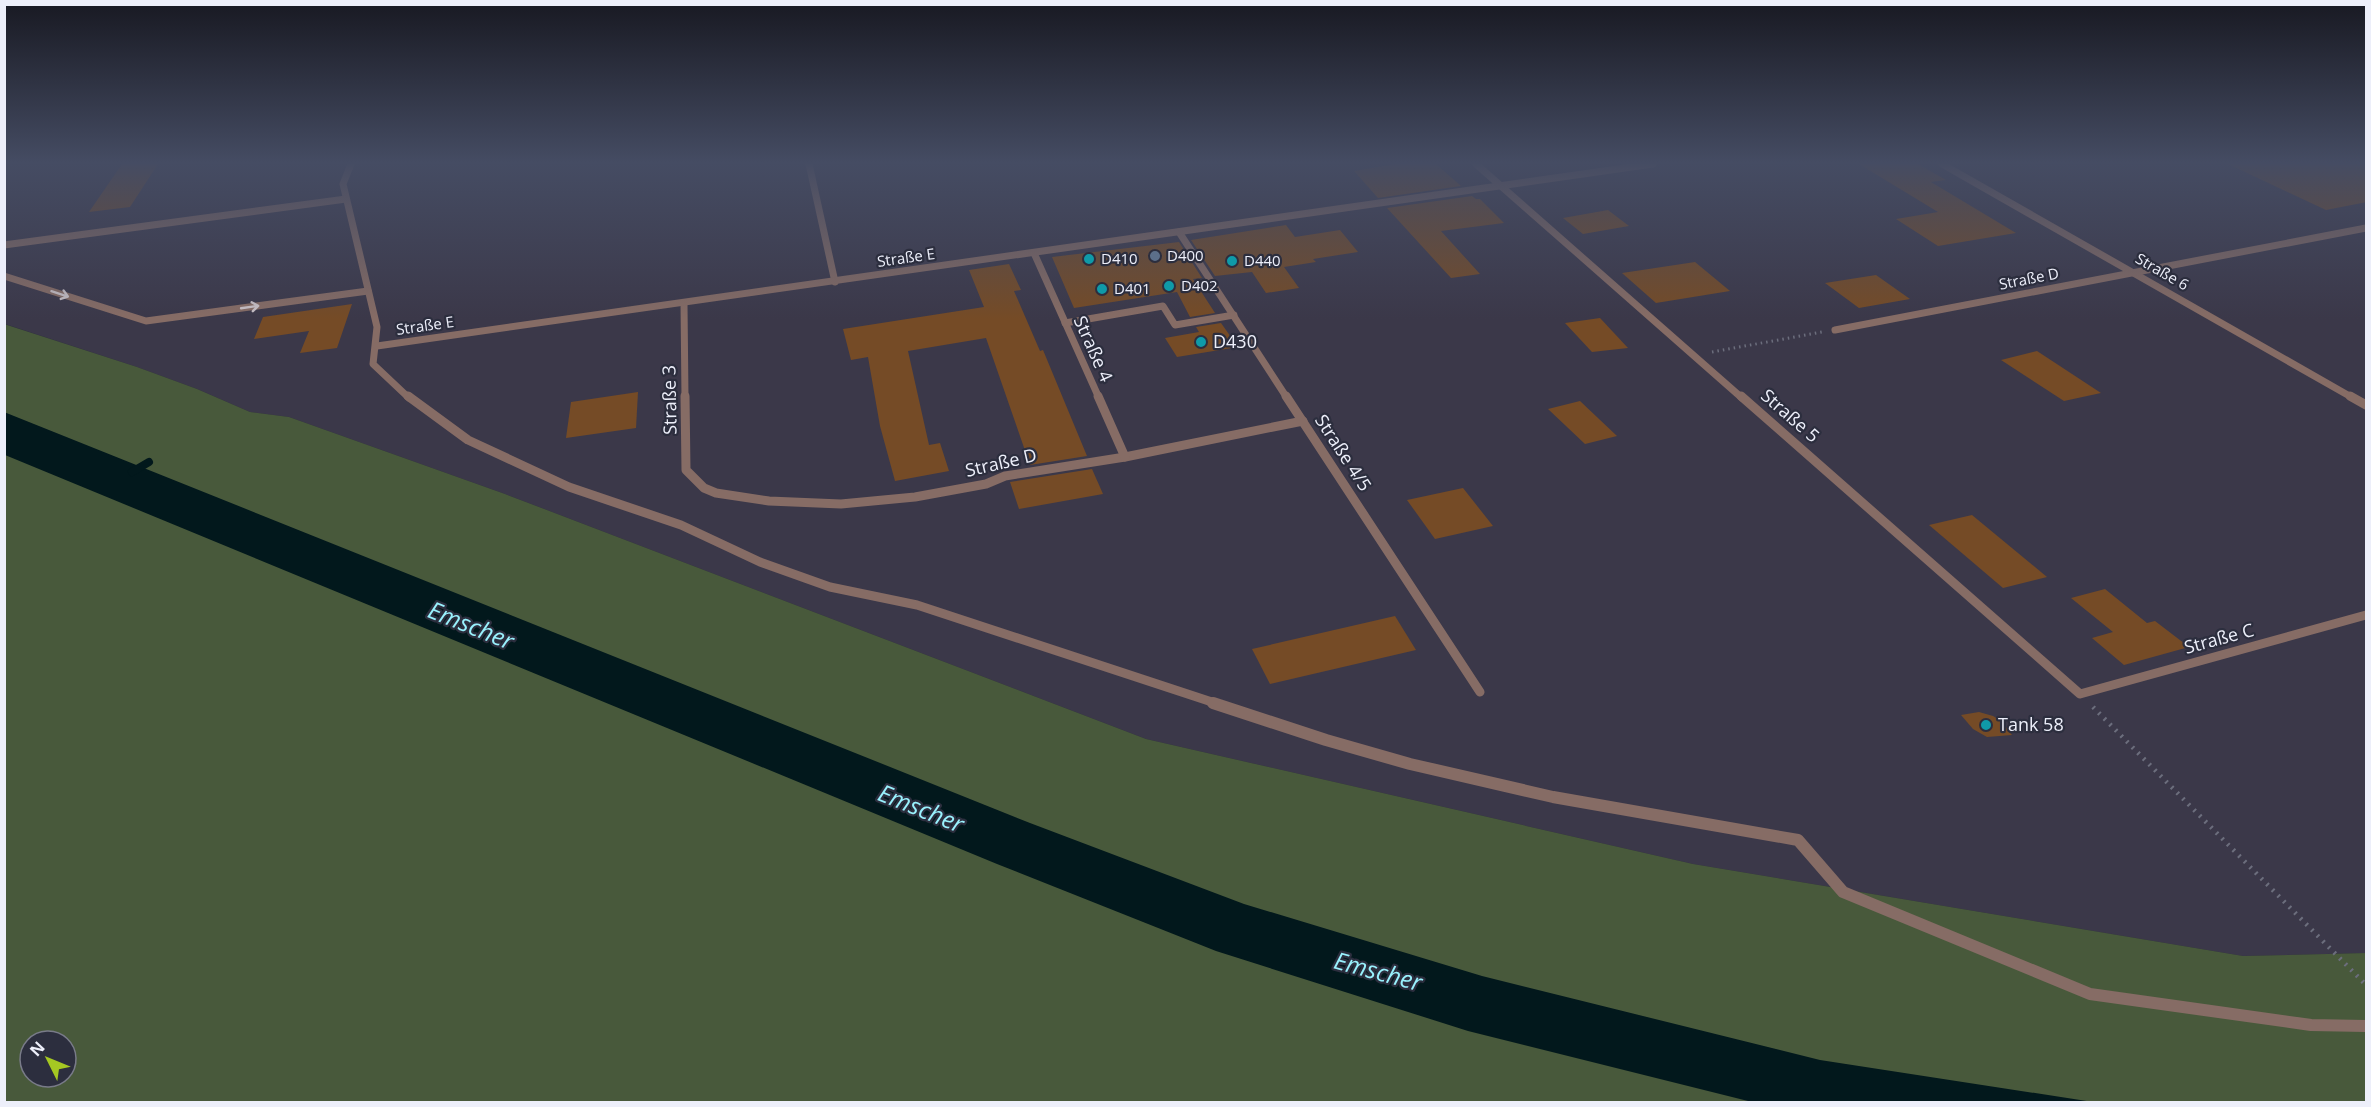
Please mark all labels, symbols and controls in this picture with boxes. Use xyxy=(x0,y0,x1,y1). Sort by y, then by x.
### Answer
street label: Straße E xyxy=(876,243,936,271)
place label: D400 xyxy=(1167,245,1204,265)
place label: D410 xyxy=(1101,248,1138,268)
street label: Straße 6 xyxy=(2132,248,2193,294)
marker: D400 xyxy=(1148,249,1162,263)
place label: D440 xyxy=(1244,250,1281,270)
marker: D410 xyxy=(1082,252,1096,266)
marker: D440 xyxy=(1225,254,1239,268)
street label: Straße D xyxy=(1997,262,2060,294)
place label: D402 xyxy=(1181,275,1218,295)
place label: D401 xyxy=(1114,278,1151,298)
marker: D402 xyxy=(1162,279,1176,293)
marker: D401 xyxy=(1095,282,1109,296)
one-way arrow xyxy=(50,289,69,300)
one-way arrow xyxy=(240,302,259,313)
street label: Straße E xyxy=(395,311,455,339)
street label: Straße 4 xyxy=(1069,312,1119,385)
place label: D430 xyxy=(1213,329,1257,353)
marker: D430 xyxy=(1194,335,1208,349)
street label: Straße 3 xyxy=(656,365,682,435)
street label: Straße 5 xyxy=(1756,383,1825,447)
street label: Straße 4/5 xyxy=(1310,410,1378,495)
street label: Straße D xyxy=(963,442,1039,482)
water label: Emscher xyxy=(424,592,521,657)
street label: Straße C xyxy=(2181,617,2256,659)
place label: Tank 58 xyxy=(1998,712,2064,736)
marker: Tank 58 xyxy=(1979,718,1993,732)
water label: Emscher xyxy=(874,775,971,840)
water label: Emscher xyxy=(1331,943,1427,999)
north arrow xyxy=(18,1029,78,1089)
text: N xyxy=(25,1037,50,1061)

